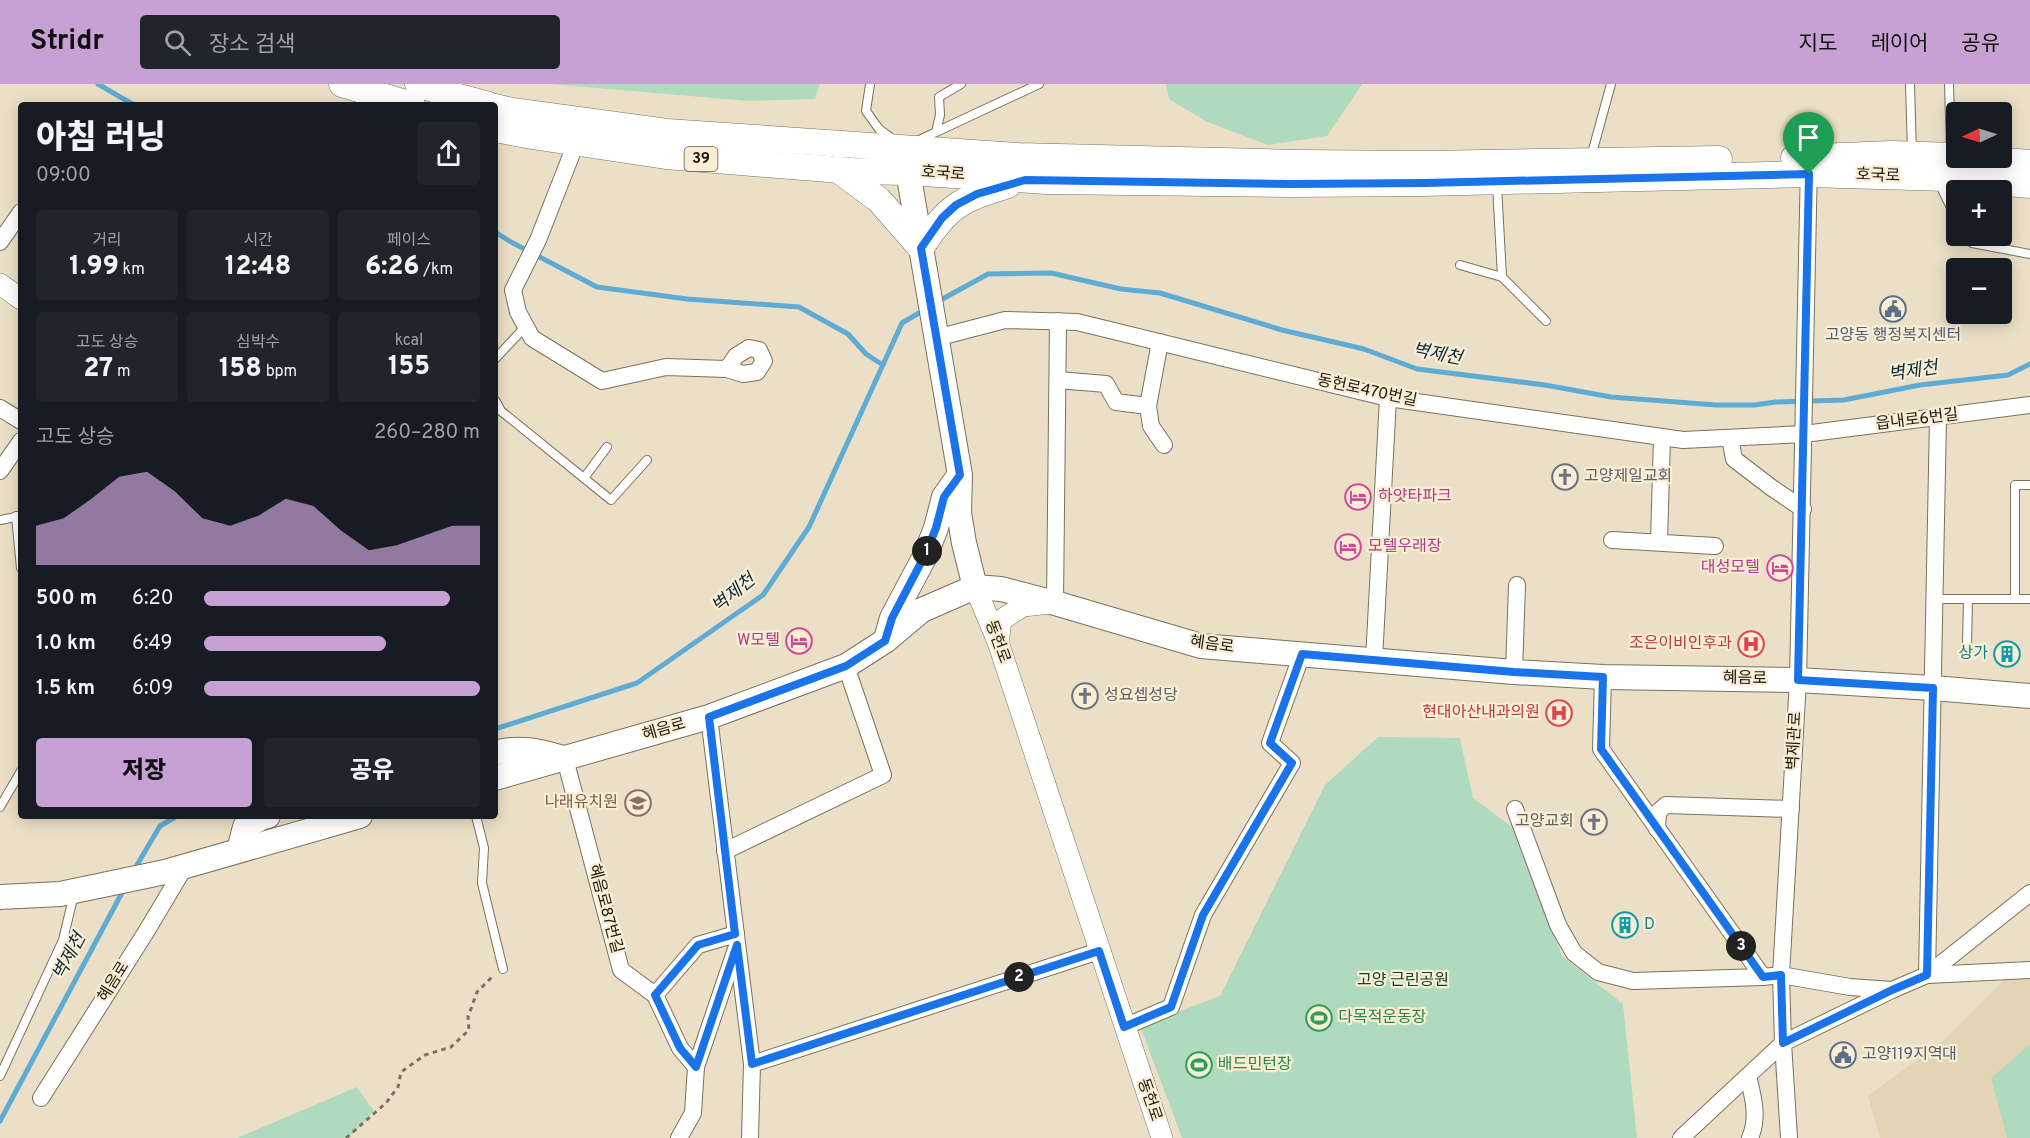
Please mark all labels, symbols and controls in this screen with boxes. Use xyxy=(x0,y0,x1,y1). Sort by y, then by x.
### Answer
search box xyxy=(140,15,560,69)
text: Stridr xyxy=(30,24,104,60)
icon: search xyxy=(161,26,194,59)
text: 지도 xyxy=(1799,31,1837,58)
text: 레이어 xyxy=(1870,31,1928,58)
text: 공유 xyxy=(1961,31,2000,58)
text: 장소 검색 xyxy=(209,32,295,59)
north arrow xyxy=(1946,102,2012,168)
map controls xyxy=(1946,102,2012,324)
pin xyxy=(1783,112,1834,174)
text: 아침 러닝 xyxy=(36,119,166,161)
icon: arrive xyxy=(1792,121,1825,154)
button: share xyxy=(417,122,480,185)
road number: 39 xyxy=(684,147,718,171)
street label: 호국로 xyxy=(920,162,966,186)
text: 09:00 xyxy=(36,163,91,189)
street label: 호국로 xyxy=(1856,165,1901,187)
button: + xyxy=(1946,180,2012,246)
text: 거리 xyxy=(92,231,122,251)
text: 시간 xyxy=(243,231,273,251)
text: 페이스 xyxy=(387,231,431,251)
text: 1.99 xyxy=(69,251,119,284)
text: 12:48 xyxy=(225,251,291,284)
text: 6:26 xyxy=(365,251,420,284)
button: − xyxy=(1946,258,2012,324)
text: km xyxy=(119,260,145,280)
text: /km xyxy=(420,260,453,280)
public building icon: 고양동 행정복지센터 xyxy=(1878,294,1908,324)
place label: 고양동 행정복지센터 xyxy=(1825,326,1961,346)
text: kcal xyxy=(395,331,423,351)
text: 고도 상승 xyxy=(76,333,138,353)
text: 심박수 xyxy=(236,333,280,353)
water label: 벽제천 xyxy=(1410,339,1466,371)
text: 155 xyxy=(388,351,430,384)
text: 27 xyxy=(83,353,113,386)
text: 158 xyxy=(219,353,262,386)
water label: 벽제천 xyxy=(1887,356,1942,387)
text: m xyxy=(113,362,131,382)
text: bpm xyxy=(262,362,297,382)
street label: 동헌로470번길 xyxy=(1315,371,1419,411)
street label: 읍내로6번길 xyxy=(1875,405,1959,435)
text: 260–280 m xyxy=(374,420,480,446)
text: 고도 상승 xyxy=(36,425,114,451)
church icon: 고양제일교회 xyxy=(1550,462,1580,492)
place label: 고양제일교회 xyxy=(1584,467,1672,487)
hotel icon: 하얏타파크 xyxy=(1343,482,1373,512)
place label: 하얏타파크 xyxy=(1378,487,1452,507)
hotel icon: 모텔우래장 xyxy=(1333,532,1363,562)
pin: 1 xyxy=(912,536,942,566)
place label: 모텔우래장 xyxy=(1368,537,1442,557)
text: 1 xyxy=(924,541,930,561)
hotel icon: 대성모텔 xyxy=(1765,553,1795,583)
place label: 대성모텔 xyxy=(1701,558,1760,578)
water label: 벽제천 xyxy=(707,568,762,619)
text: 500 m xyxy=(36,586,97,612)
text: 6:20 xyxy=(132,586,174,612)
street label: 동헌로 xyxy=(980,618,1014,666)
hotel icon: W모텔 xyxy=(784,626,814,656)
hospital icon: 조은이비인후과 xyxy=(1736,629,1766,659)
text: 1.0 km xyxy=(36,631,96,657)
text: 6:49 xyxy=(132,631,173,657)
place label: W모텔 xyxy=(737,631,780,651)
street label: 혜음로 xyxy=(1189,632,1236,658)
place label: 조은이비인후과 xyxy=(1629,634,1732,654)
building icon: 상가 xyxy=(1992,639,2022,669)
place label: 상가 xyxy=(1959,644,1988,664)
street label: 혜음로 xyxy=(1723,669,1768,689)
text: 1.5 km xyxy=(36,676,95,702)
text: 6:09 xyxy=(132,676,173,702)
church icon: 성요셉성당 xyxy=(1070,681,1100,711)
place label: 성요셉성당 xyxy=(1104,686,1178,706)
hospital icon: 현대아산내과의원 xyxy=(1544,698,1574,728)
place label: 현대아산내과의원 xyxy=(1422,703,1540,723)
street label: 벽제관로 xyxy=(1783,711,1807,771)
street label: 혜음로 xyxy=(640,714,688,746)
button: 저장 xyxy=(36,738,252,807)
button: 공유 xyxy=(264,738,480,807)
school or university icon: 나래유치원 xyxy=(623,788,653,818)
place label: 나래유치원 xyxy=(544,793,618,813)
church icon: 고양교회 xyxy=(1579,807,1609,837)
place label: 고양교회 xyxy=(1515,812,1574,832)
street label: 혜음로87번길 xyxy=(583,862,627,956)
building icon: D xyxy=(1610,910,1640,940)
place label: D xyxy=(1644,915,1655,935)
water label: 벽제천 xyxy=(48,928,93,984)
pin: 3 xyxy=(1726,931,1756,961)
text: 3 xyxy=(1736,936,1746,956)
street label: 혜음로 xyxy=(94,958,134,1006)
pin: 2 xyxy=(1004,962,1034,992)
text: 2 xyxy=(1014,967,1024,987)
park label: 고양 근린공원 xyxy=(1357,971,1449,991)
sports icon: 다목적운동장 xyxy=(1304,1003,1334,1033)
place label: 다목적운동장 xyxy=(1338,1008,1427,1028)
public building icon: 고양119지역대 xyxy=(1828,1040,1858,1070)
place label: 고양119지역대 xyxy=(1862,1045,1957,1065)
sports icon: 배드민턴장 xyxy=(1184,1050,1214,1080)
place label: 배드민턴장 xyxy=(1218,1055,1292,1075)
street label: 동헌로 xyxy=(1132,1076,1166,1124)

